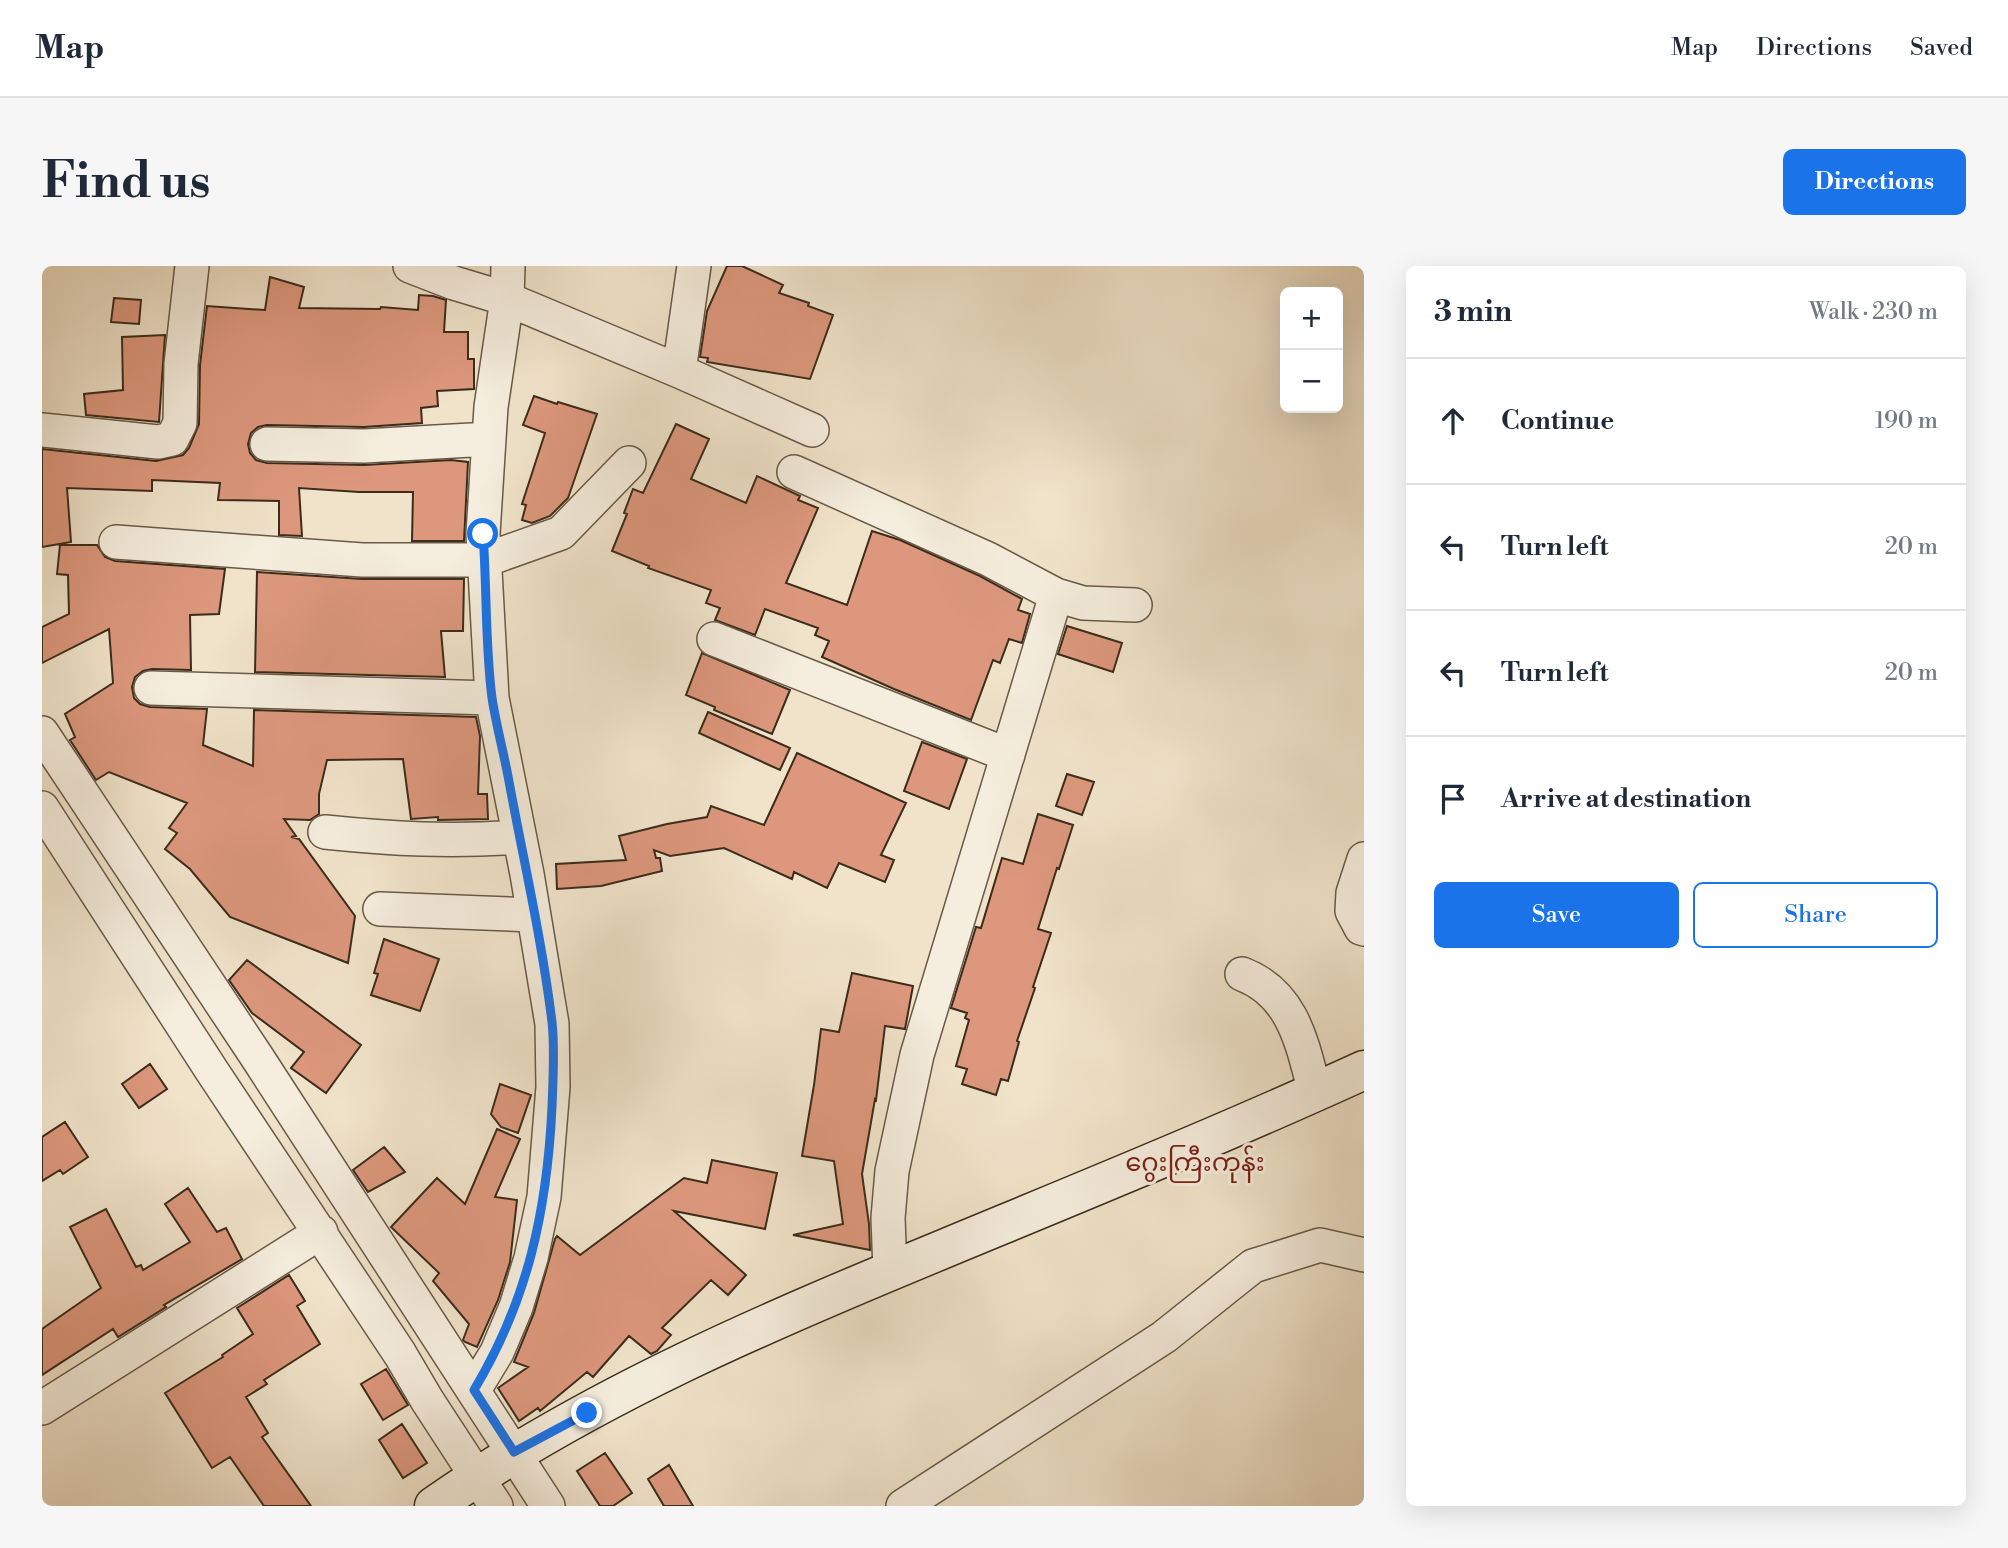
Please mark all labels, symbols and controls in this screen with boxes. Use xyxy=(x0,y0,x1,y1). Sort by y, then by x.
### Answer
text: Map xyxy=(35,28,104,69)
text: Map xyxy=(1671,33,1718,63)
text: Directions xyxy=(1756,33,1872,63)
text: Saved xyxy=(1910,33,1973,63)
button: Directions xyxy=(1783,149,1966,215)
text: Find us xyxy=(42,152,211,213)
map controls xyxy=(1280,287,1343,413)
button: + xyxy=(1280,287,1343,350)
text: 3 min xyxy=(1434,293,1512,331)
text: Walk · 230 m xyxy=(1809,298,1938,326)
button: − xyxy=(1280,350,1343,413)
icon: ahead xyxy=(1434,402,1472,440)
text: Continue xyxy=(1501,405,1614,437)
text: 190 m xyxy=(1875,407,1938,435)
route start xyxy=(467,518,498,549)
icon: left xyxy=(1434,528,1472,566)
text: Turn left xyxy=(1501,531,1609,563)
text: 20 m xyxy=(1885,533,1938,561)
icon: left xyxy=(1434,654,1472,692)
text: Turn left xyxy=(1501,657,1609,689)
text: 20 m xyxy=(1885,659,1938,687)
icon: arrive xyxy=(1434,780,1472,818)
text: Arrive at destination xyxy=(1501,783,1751,815)
button: Save xyxy=(1434,882,1679,948)
button: Share xyxy=(1693,882,1938,948)
district label: ဂွေးကြီးကုန်း xyxy=(1125,1145,1265,1183)
route end xyxy=(571,1397,602,1428)

